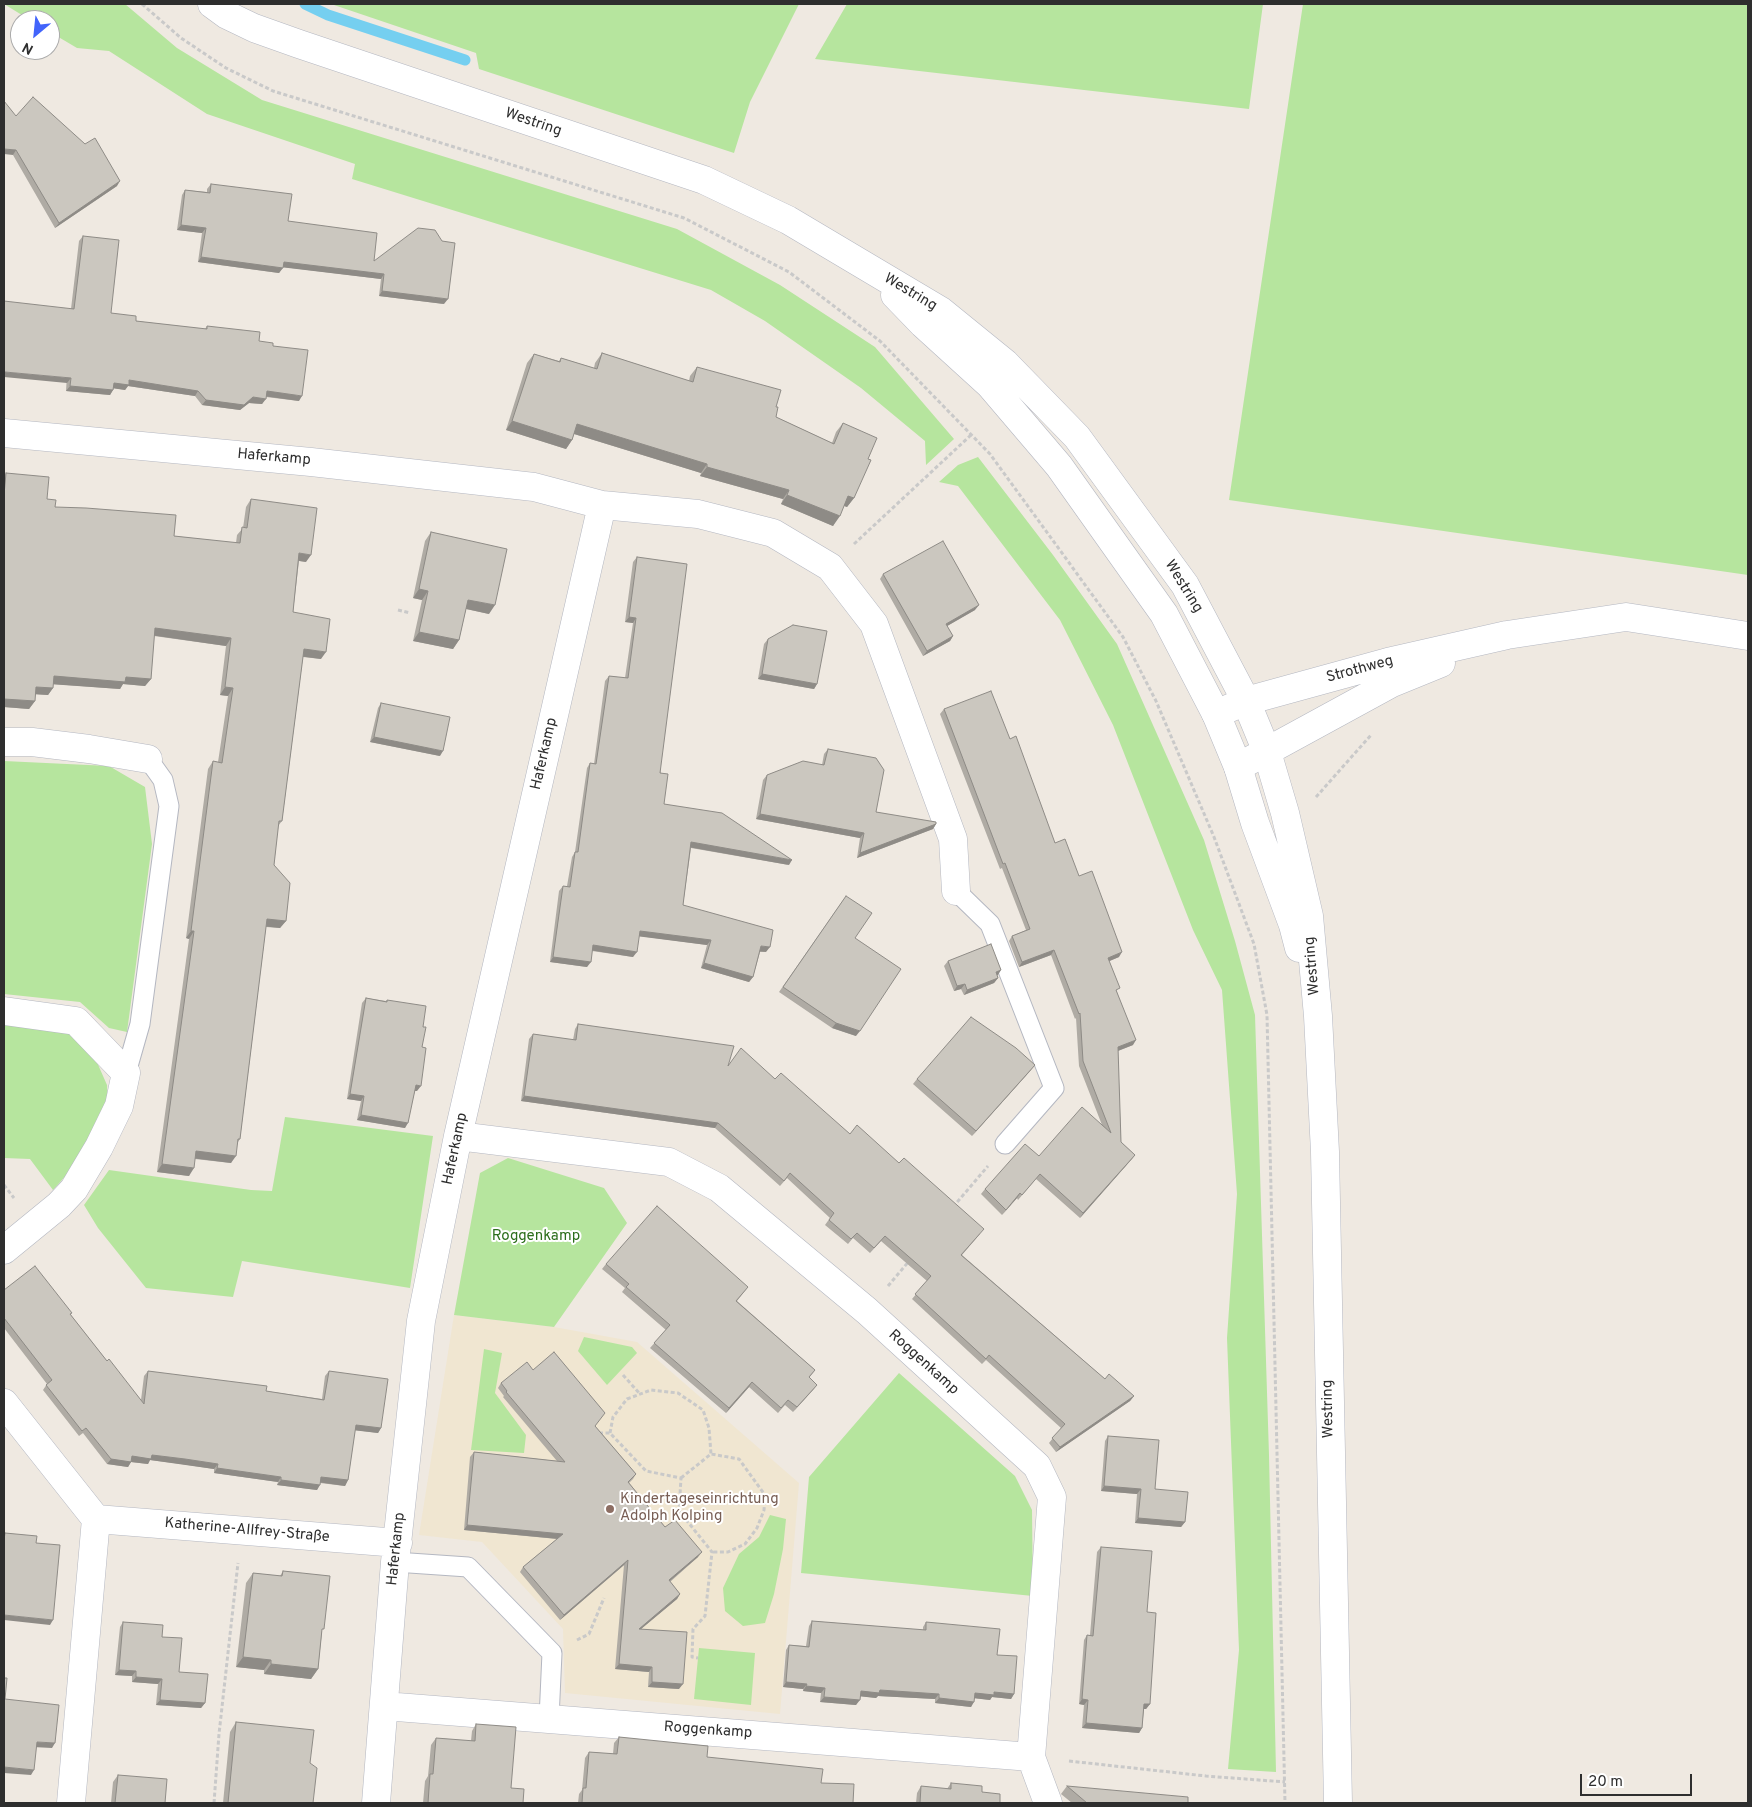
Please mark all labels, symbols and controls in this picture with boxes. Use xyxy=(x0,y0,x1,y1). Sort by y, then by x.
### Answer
north arrow xyxy=(10,10,60,60)
text: N xyxy=(20,38,37,58)
street label: Westring xyxy=(502,105,564,141)
street label: Westring xyxy=(880,270,940,316)
street label: Haferkamp xyxy=(237,446,311,470)
street label: Westring xyxy=(1160,557,1206,617)
street label: Strothweg xyxy=(1325,652,1395,688)
street label: Haferkamp xyxy=(528,716,562,792)
street label: Westring xyxy=(1301,936,1325,996)
street label: Haferkamp xyxy=(440,1111,472,1187)
park label: Roggenkamp xyxy=(492,1228,580,1246)
street label: Roggenkamp xyxy=(884,1327,962,1399)
street label: Westring xyxy=(1319,1379,1339,1439)
place label: Kindertageseinrichtung Adolph Kolping xyxy=(620,1491,779,1526)
marker: Kindertageseinrichtung Adolph Kolping xyxy=(604,1503,616,1515)
street label: Haferkamp xyxy=(384,1511,410,1587)
street label: Katherine-Allfrey-Straße xyxy=(164,1515,330,1547)
street label: Roggenkamp xyxy=(663,1719,753,1743)
scale bar xyxy=(1582,1764,1694,1796)
text: 20 m xyxy=(1588,1773,1623,1792)

